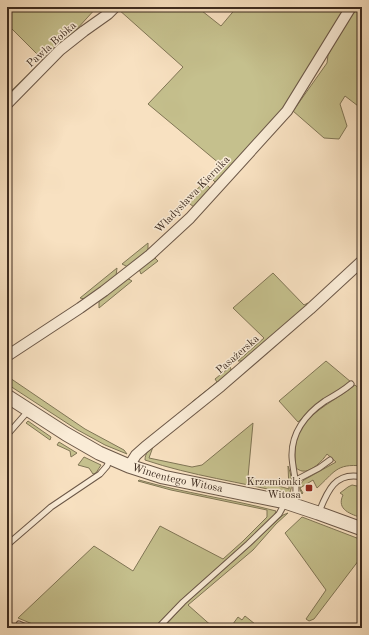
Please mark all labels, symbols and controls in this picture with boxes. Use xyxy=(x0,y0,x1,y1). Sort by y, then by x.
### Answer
street label: Pawła Bobka xyxy=(25,20,79,70)
street label: Władysława Kiernika xyxy=(153,154,233,236)
street label: Pasażerska xyxy=(214,333,262,377)
street label: Wincentego Witosa xyxy=(131,462,224,495)
place label: Krzemionki Witosa xyxy=(246,477,302,501)
marker: Krzemionki Witosa xyxy=(304,483,314,493)

